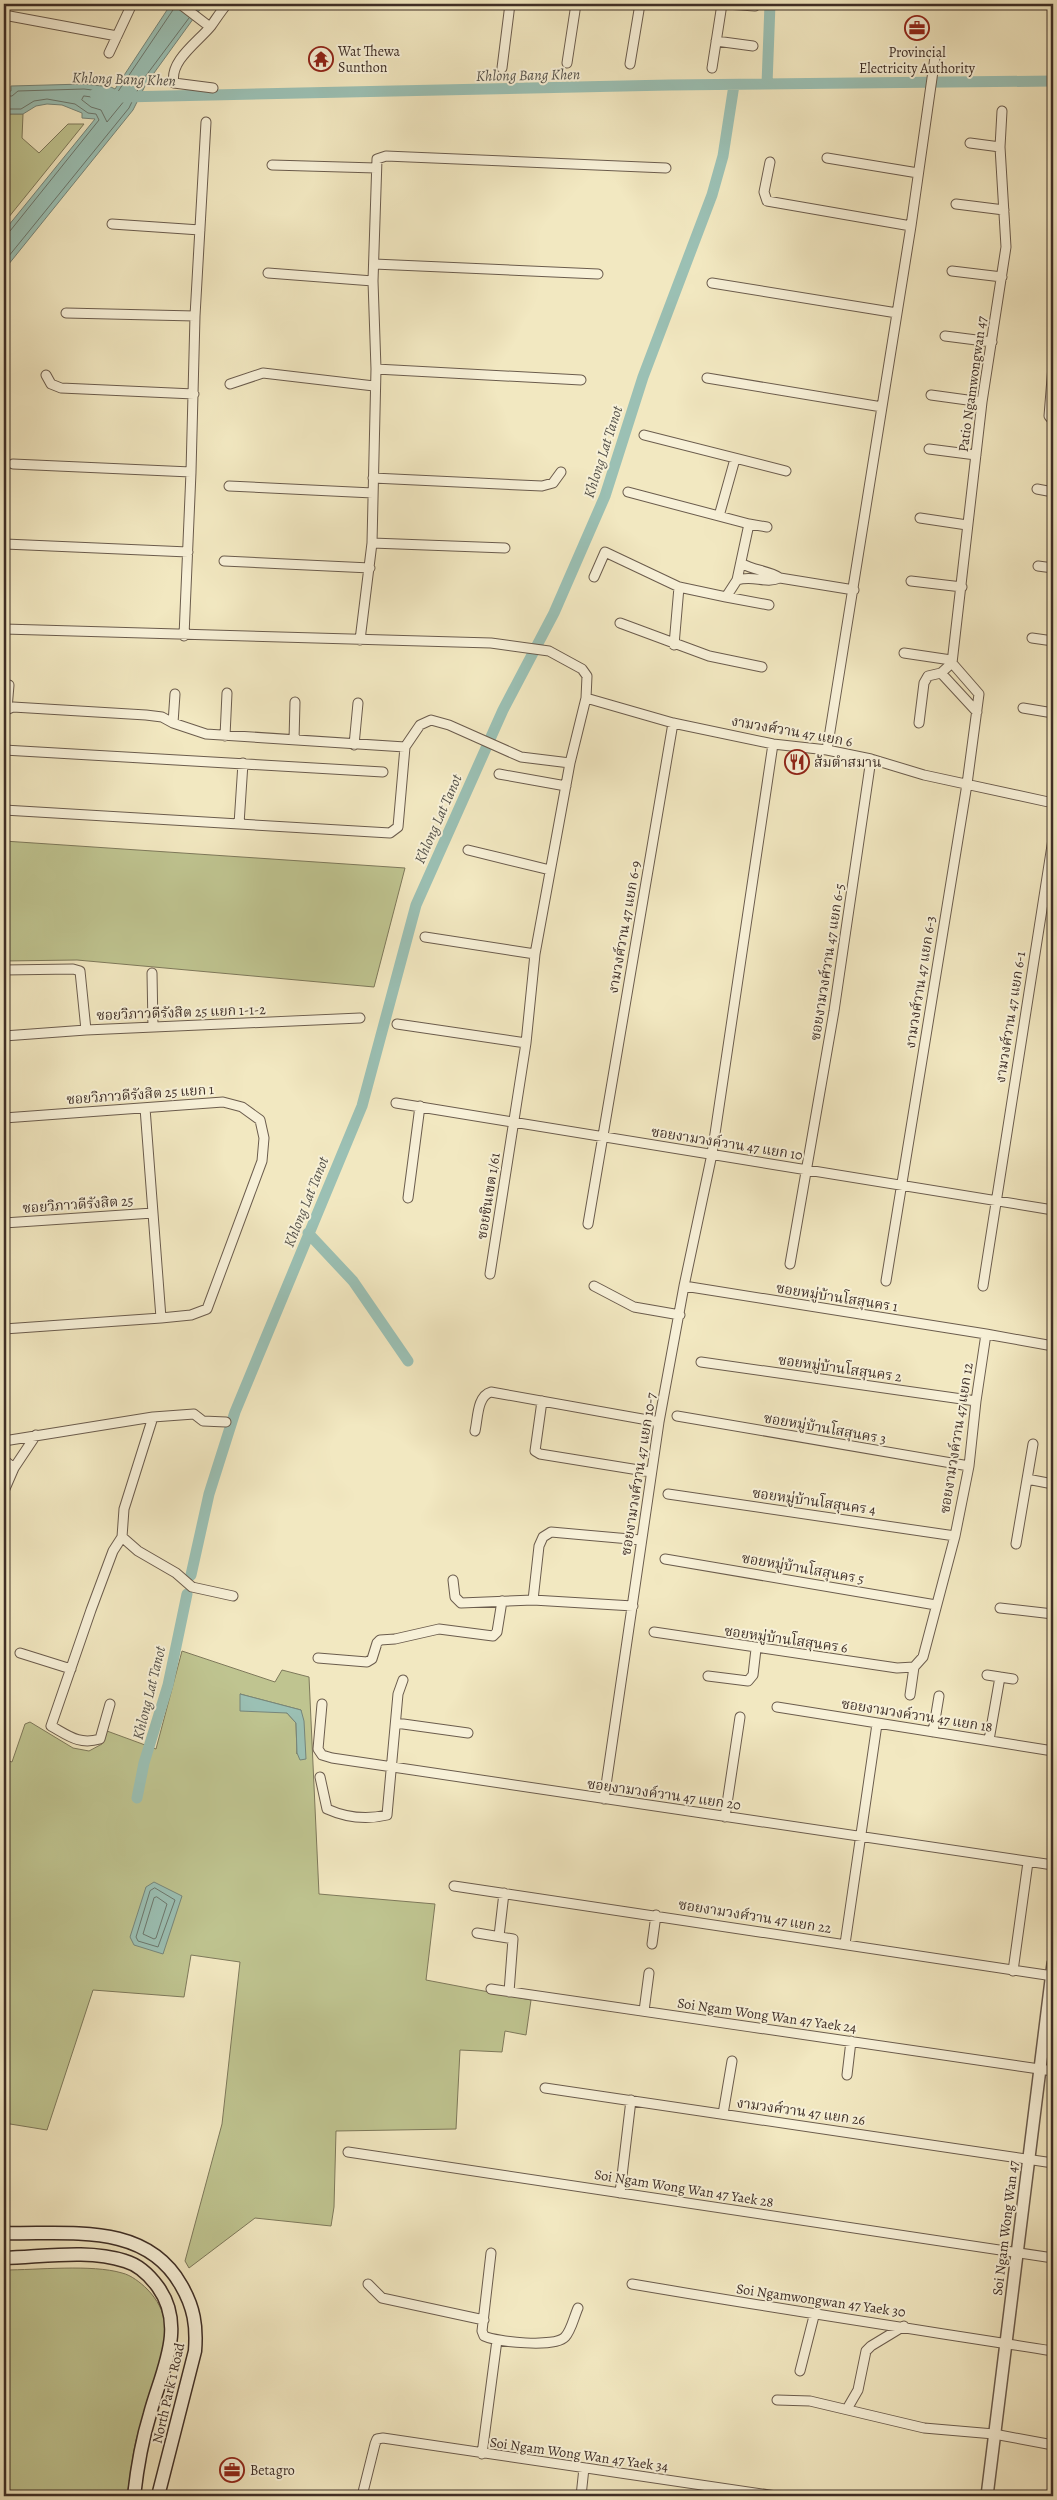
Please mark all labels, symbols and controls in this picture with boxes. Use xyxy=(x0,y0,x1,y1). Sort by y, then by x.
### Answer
office icon: Provincial Electricity Authority xyxy=(904,15,930,41)
place label: Wat Thewa Sunthon xyxy=(337,42,401,77)
place label: Provincial Electricity Authority xyxy=(859,43,976,78)
temple icon: Wat Thewa Sunthon xyxy=(308,46,334,72)
water label: Khlong Bang Khen xyxy=(476,64,580,86)
water label: Khlong Bang Khen xyxy=(72,67,176,91)
street label: Patio Ngamwongwan 47 xyxy=(954,315,991,453)
water label: Khlong Lat Tanot xyxy=(579,403,627,501)
street label: งามวงศ์วาน 47 แยก 6 xyxy=(730,711,854,752)
restaurant icon: ส้มตำสมาน xyxy=(784,749,810,775)
place label: ส้มตำสมาน xyxy=(814,753,881,772)
water label: Khlong Lat Tanot xyxy=(409,771,467,867)
street label: งามวงศ์วาน 47 แยก 6-9 xyxy=(603,859,646,995)
street label: ซอยงามวงศ์วาน 47 แยก 6-5 xyxy=(806,882,849,1042)
street label: งามวงศ์วาน 47 แยก 6-3 xyxy=(901,914,940,1050)
street label: งามวงศ์วาน 47 แยก 6-1 xyxy=(991,950,1030,1084)
street label: ซอยวิภาวดีรังสิต 25 แยก 1-1-2 xyxy=(96,1000,266,1025)
street label: ซอยวิภาวดีรังสิต 25 แยก 1 xyxy=(66,1080,215,1109)
street label: ซอยงามวงค์วาน 47 แยก 10 xyxy=(650,1122,804,1165)
street label: ซอยชินเขต 1/61 xyxy=(472,1151,505,1241)
water label: Khlong Lat Tanot xyxy=(279,1153,333,1250)
street label: ซอยวิภาวดีรังสิต 25 xyxy=(22,1191,134,1218)
street label: ซอยหมู่บ้านโสสุนคร 1 xyxy=(775,1278,899,1317)
street label: ซอยหมู่บ้านโสสุนคร 2 xyxy=(777,1349,904,1387)
street label: ซอยงามวงค์วาน 47 แยก 12 xyxy=(935,1361,978,1515)
street label: ซอยงามวงศ์วาน 47 แยก 10-7 xyxy=(616,1391,661,1557)
street label: ซอยหมู่บ้านโสสุนคร 3 xyxy=(762,1407,888,1449)
street label: ซอยหมู่บ้านโสสุนคร 4 xyxy=(751,1482,877,1520)
street label: ซอยหมู่บ้านโสสุนคร 5 xyxy=(740,1547,866,1589)
street label: ซอยหมู่บ้านโสสุนคร 6 xyxy=(723,1620,849,1658)
water label: Khlong Lat Tanot xyxy=(128,1644,170,1742)
street label: ซอยงามวงค์วาน 47 แยก 18 xyxy=(840,1694,994,1737)
street label: ซอยงามวงค์วาน 47 แยก 20 xyxy=(586,1774,742,1815)
street label: ซอยงามวงศ์วาน 47 แยก 22 xyxy=(677,1895,833,1938)
street label: Soi Ngam Wong Wan 47 Yaek 24 xyxy=(676,1993,858,2037)
street label: งามวงศ์วาน 47 แยก 26 xyxy=(736,2093,866,2130)
street label: Soi Ngam Wong Wan 47 xyxy=(988,2159,1023,2297)
street label: Soi Ngam Wong Wan 47 Yaek 28 xyxy=(593,2165,775,2212)
street label: Soi Ngamwongwan 47 Yaek 30 xyxy=(735,2279,907,2322)
street label: North Park 1 Road xyxy=(148,2340,189,2445)
street label: Soi Ngam Wong Wan 47 Yaek 34 xyxy=(488,2433,669,2476)
office icon: Betagro xyxy=(219,2457,245,2483)
place label: Betagro xyxy=(250,2461,295,2480)

